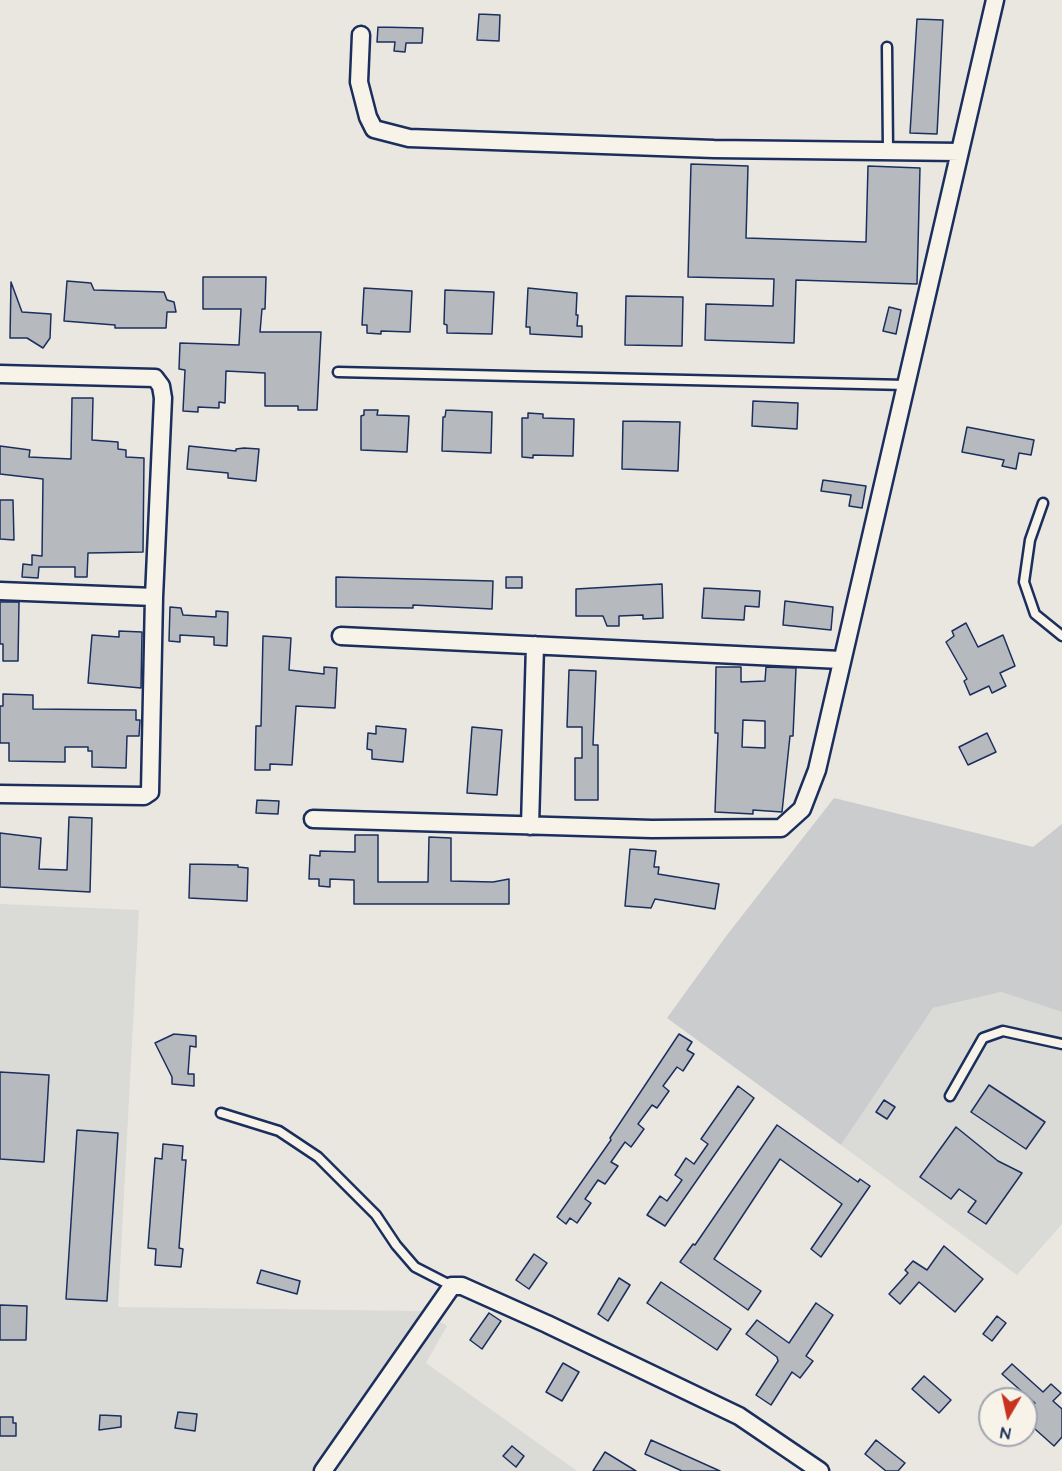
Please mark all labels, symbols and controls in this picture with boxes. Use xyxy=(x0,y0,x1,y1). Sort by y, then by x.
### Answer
north arrow xyxy=(978,1387,1038,1447)
text: N xyxy=(999,1421,1012,1444)

